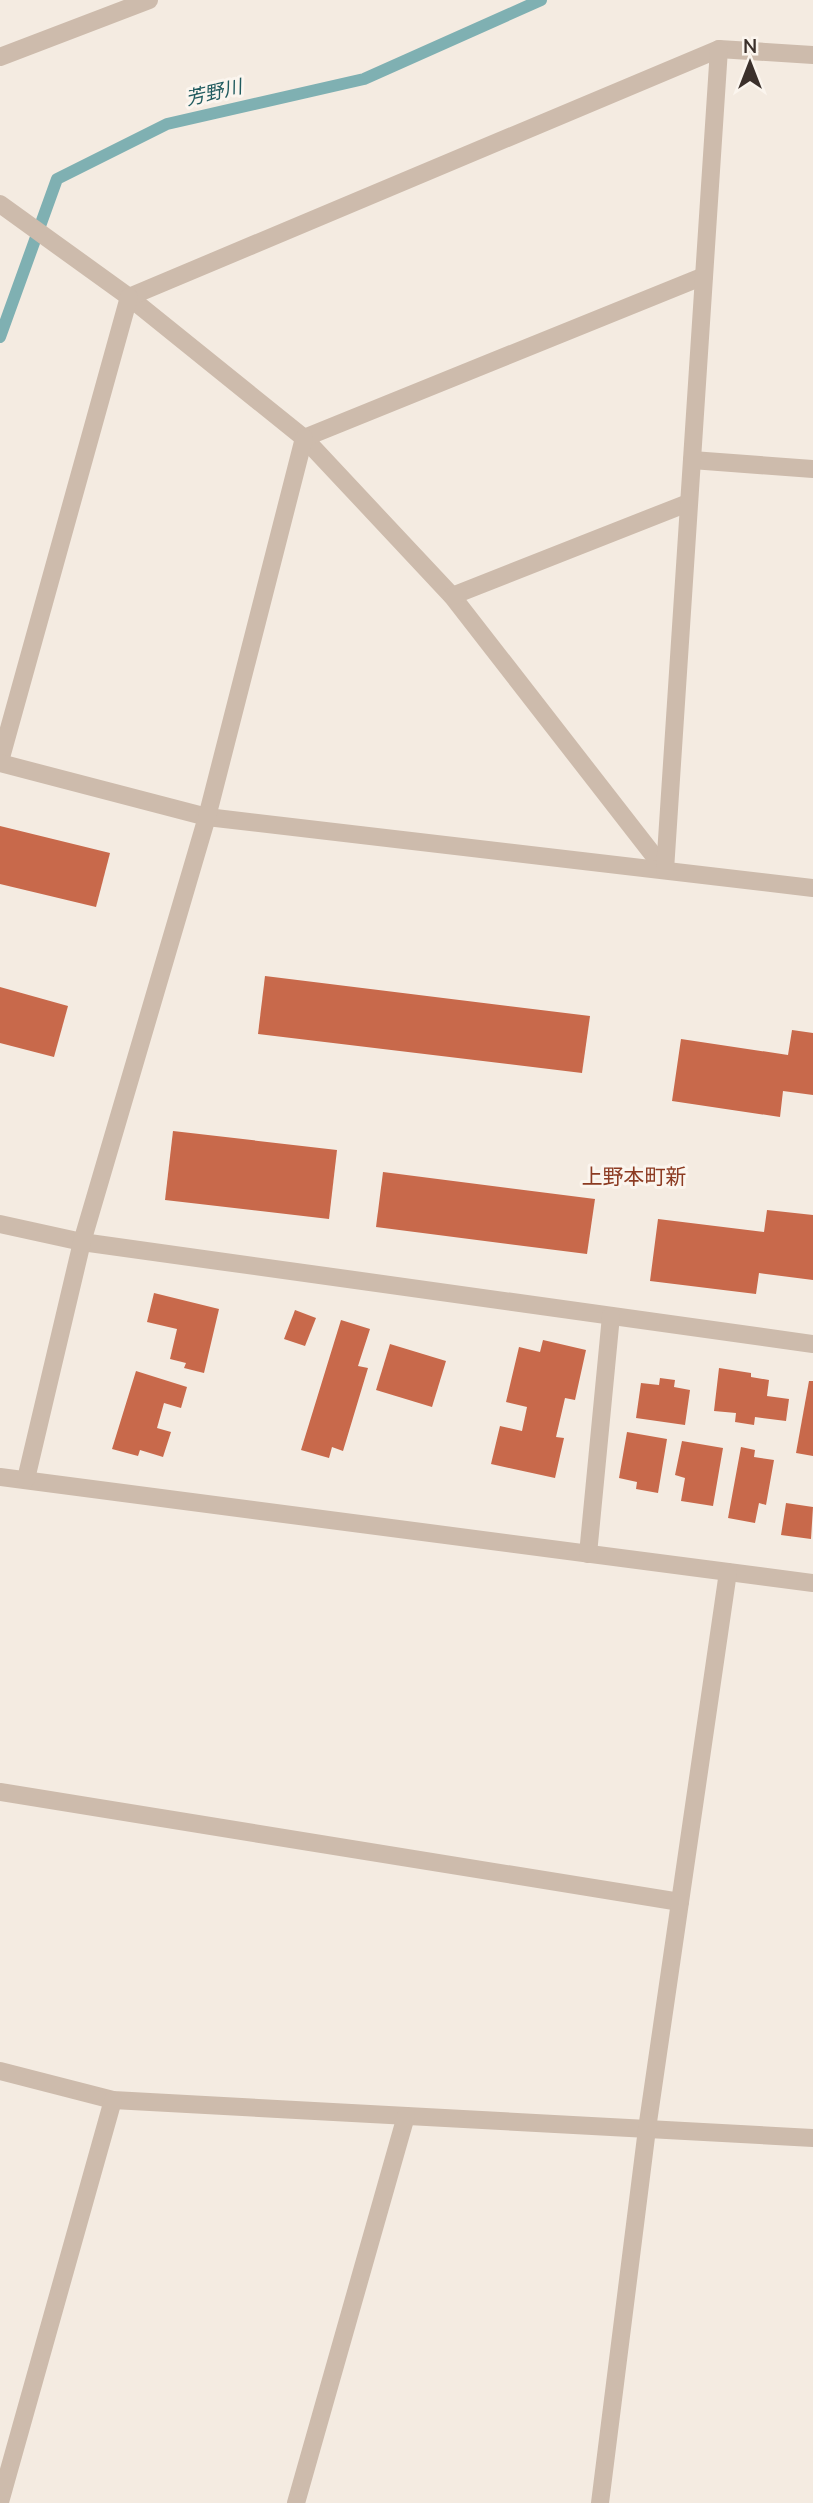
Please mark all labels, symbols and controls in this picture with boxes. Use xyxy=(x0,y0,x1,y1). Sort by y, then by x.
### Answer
north arrow xyxy=(715,28,785,98)
text: N xyxy=(743,34,757,60)
water label: 芳野川 xyxy=(183,73,247,112)
district label: 上野本町新 xyxy=(582,1163,687,1191)

